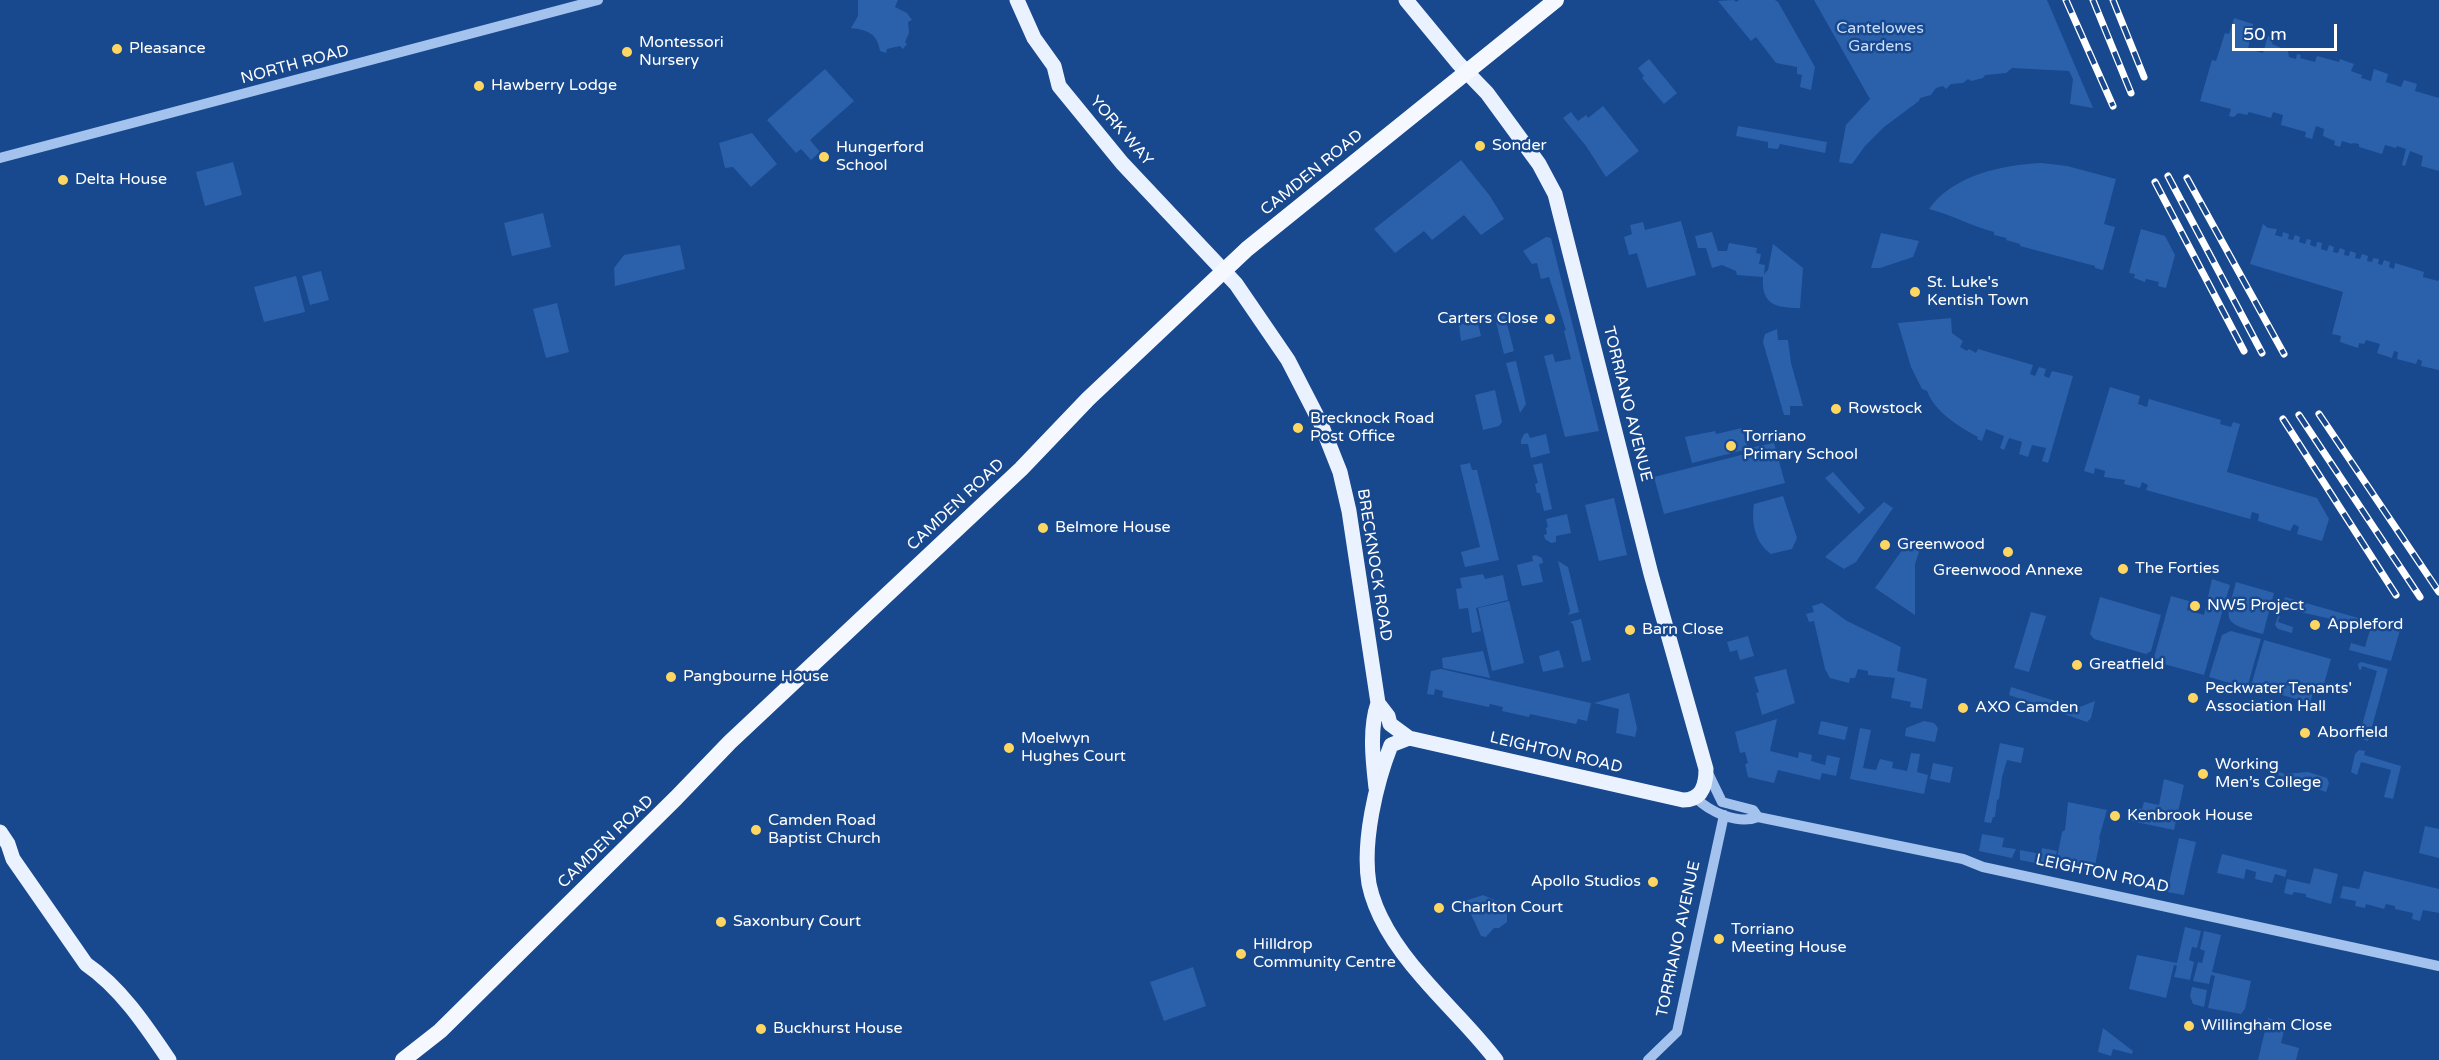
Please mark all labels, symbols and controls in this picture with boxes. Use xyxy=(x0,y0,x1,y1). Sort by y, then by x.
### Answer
scale bar xyxy=(2235,12,2340,50)
park label: Cantelowes Gardens xyxy=(1836,19,1924,57)
text: 50 m xyxy=(2243,23,2287,45)
place label: Montessori Nursery xyxy=(639,33,724,71)
place label: Pleasance xyxy=(129,39,206,59)
street label: NORTH ROAD xyxy=(239,41,351,89)
marker: Pleasance xyxy=(110,42,124,56)
marker: Montessori Nursery xyxy=(620,45,634,59)
place label: Hawberry Lodge xyxy=(491,76,617,96)
marker: Hawberry Lodge xyxy=(472,79,486,93)
street label: YORK WAY xyxy=(1085,92,1157,170)
street label: CAMDEN ROAD xyxy=(1257,126,1367,220)
place label: Sonder xyxy=(1492,136,1547,156)
place label: Hungerford School xyxy=(836,138,924,176)
marker: Sonder xyxy=(1473,139,1487,153)
marker: Hungerford School xyxy=(817,150,831,164)
place label: Delta House xyxy=(75,170,167,190)
marker: Delta House xyxy=(56,173,70,187)
place label: St. Luke's Kentish Town xyxy=(1927,273,2029,311)
marker: St. Luke's Kentish Town xyxy=(1908,285,1922,299)
place label: Carters Close xyxy=(1437,309,1538,329)
marker: Carters Close xyxy=(1543,312,1557,326)
street label: TORRIANO AVENUE xyxy=(1598,324,1656,484)
place label: Rowstock xyxy=(1848,399,1922,419)
marker: Rowstock xyxy=(1829,402,1843,416)
place label: Brecknock Road Post Office xyxy=(1310,409,1434,447)
marker: Brecknock Road Post Office xyxy=(1291,421,1305,435)
place label: Torriano Primary School xyxy=(1743,427,1858,465)
marker: Torriano Primary School xyxy=(1724,439,1738,453)
street label: CAMDEN ROAD xyxy=(903,455,1009,555)
street label: BRECKNOCK ROAD xyxy=(1352,487,1396,643)
place label: Belmore House xyxy=(1055,518,1171,538)
marker: Belmore House xyxy=(1036,521,1050,535)
place label: Greenwood xyxy=(1897,535,1985,555)
marker: Greenwood xyxy=(1878,538,1892,552)
marker: Greenwood Annexe xyxy=(2001,545,2015,559)
place label: The Forties xyxy=(2135,559,2219,579)
place label: Greenwood Annexe xyxy=(1933,561,2083,581)
marker: The Forties xyxy=(2116,562,2130,576)
place label: NW5 Project xyxy=(2207,596,2304,616)
marker: NW5 Project xyxy=(2188,599,2202,613)
place label: Appleford xyxy=(2327,615,2403,635)
marker: Appleford xyxy=(2308,618,2322,632)
place label: Barn Close xyxy=(1642,620,1724,640)
marker: Barn Close xyxy=(1623,623,1637,637)
place label: Greatfield xyxy=(2089,655,2164,675)
marker: Greatfield xyxy=(2070,658,2084,672)
place label: Pangbourne House xyxy=(683,667,829,687)
marker: Pangbourne House xyxy=(664,670,678,684)
place label: Peckwater Tenants' Association Hall xyxy=(2205,679,2352,717)
marker: Peckwater Tenants' Association Hall xyxy=(2186,691,2200,705)
place label: AXO Camden xyxy=(1975,698,2078,718)
marker: AXO Camden xyxy=(1956,701,1970,715)
place label: Aborfield xyxy=(2317,723,2388,743)
marker: Aborfield xyxy=(2298,726,2312,740)
street label: LEIGHTON ROAD xyxy=(1488,728,1624,778)
place label: Moelwyn Hughes Court xyxy=(1021,729,1126,767)
marker: Moelwyn Hughes Court xyxy=(1002,741,1016,755)
place label: Working Men’s College xyxy=(2215,755,2321,793)
marker: Working Men’s College xyxy=(2196,767,2210,781)
street label: CAMDEN ROAD xyxy=(554,791,658,893)
place label: Kenbrook House xyxy=(2127,806,2253,826)
marker: Kenbrook House xyxy=(2108,809,2122,823)
place label: Camden Road Baptist Church xyxy=(768,811,881,849)
marker: Camden Road Baptist Church xyxy=(749,823,763,837)
street label: LEIGHTON ROAD xyxy=(2034,851,2170,897)
street label: TORRIANO AVENUE xyxy=(1653,859,1705,1019)
place label: Apollo Studios xyxy=(1531,872,1641,892)
marker: Apollo Studios xyxy=(1646,875,1660,889)
place label: Charlton Court xyxy=(1451,898,1563,918)
marker: Charlton Court xyxy=(1432,901,1446,915)
place label: Saxonbury Court xyxy=(733,912,861,932)
marker: Saxonbury Court xyxy=(714,915,728,929)
place label: Torriano Meeting House xyxy=(1731,920,1847,958)
marker: Torriano Meeting House xyxy=(1712,932,1726,946)
place label: Hilldrop Community Centre xyxy=(1253,935,1396,973)
marker: Hilldrop Community Centre xyxy=(1234,947,1248,961)
place label: Willingham Close xyxy=(2201,1016,2332,1036)
place label: Buckhurst House xyxy=(773,1019,902,1039)
marker: Willingham Close xyxy=(2182,1019,2196,1033)
marker: Buckhurst House xyxy=(754,1022,768,1036)

